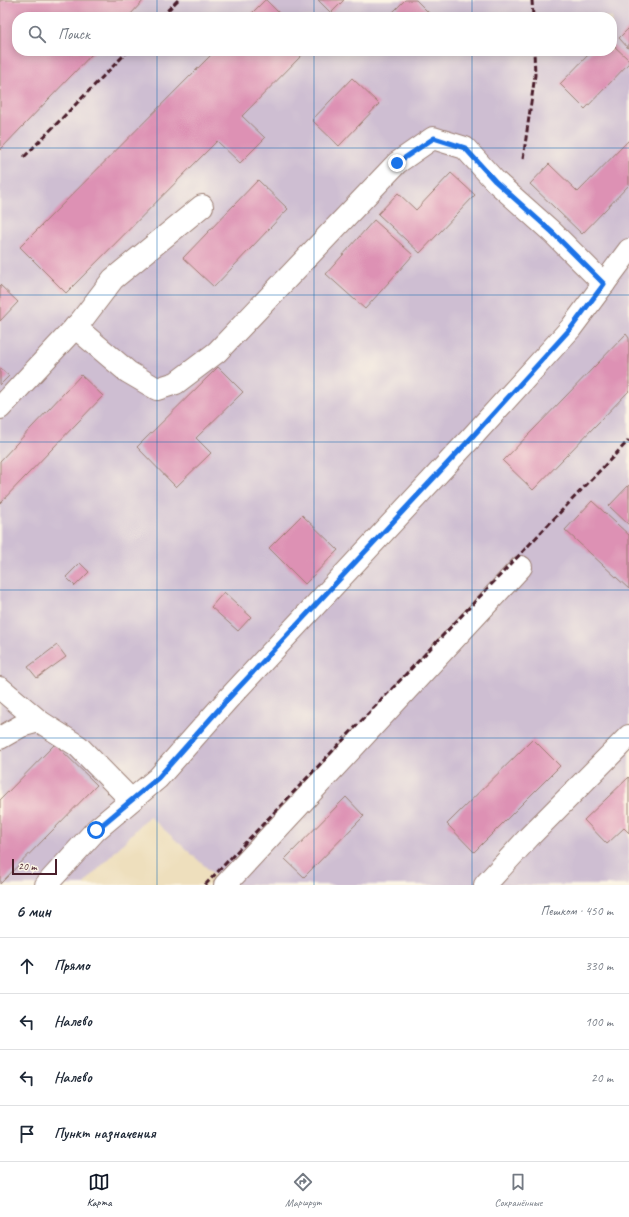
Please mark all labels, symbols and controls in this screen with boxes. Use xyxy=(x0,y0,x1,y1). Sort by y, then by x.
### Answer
search box xyxy=(12,12,617,56)
icon: search xyxy=(26,23,48,45)
text: Поиск xyxy=(58,25,90,44)
route end xyxy=(388,154,406,172)
route start xyxy=(87,821,105,839)
scale bar xyxy=(12,857,57,876)
text: 20 m xyxy=(18,859,37,873)
text: 6 мин xyxy=(16,901,51,922)
text: Пешком · 450 m xyxy=(540,903,613,919)
icon: ahead xyxy=(16,955,38,977)
text: Прямо xyxy=(54,956,90,975)
text: 330 m xyxy=(585,958,613,974)
icon: left xyxy=(16,1011,38,1033)
text: Налево xyxy=(54,1012,92,1031)
text: 100 m xyxy=(585,1014,613,1030)
icon: left xyxy=(16,1067,38,1089)
text: Налево xyxy=(54,1068,92,1087)
text: 20 m xyxy=(591,1070,613,1086)
icon: arrive xyxy=(16,1123,38,1145)
text: Пункт назначения xyxy=(54,1124,156,1143)
tab: Карта xyxy=(87,1171,112,1209)
tab: Маршрут xyxy=(285,1171,321,1209)
tab: Сохранённые xyxy=(495,1171,542,1209)

